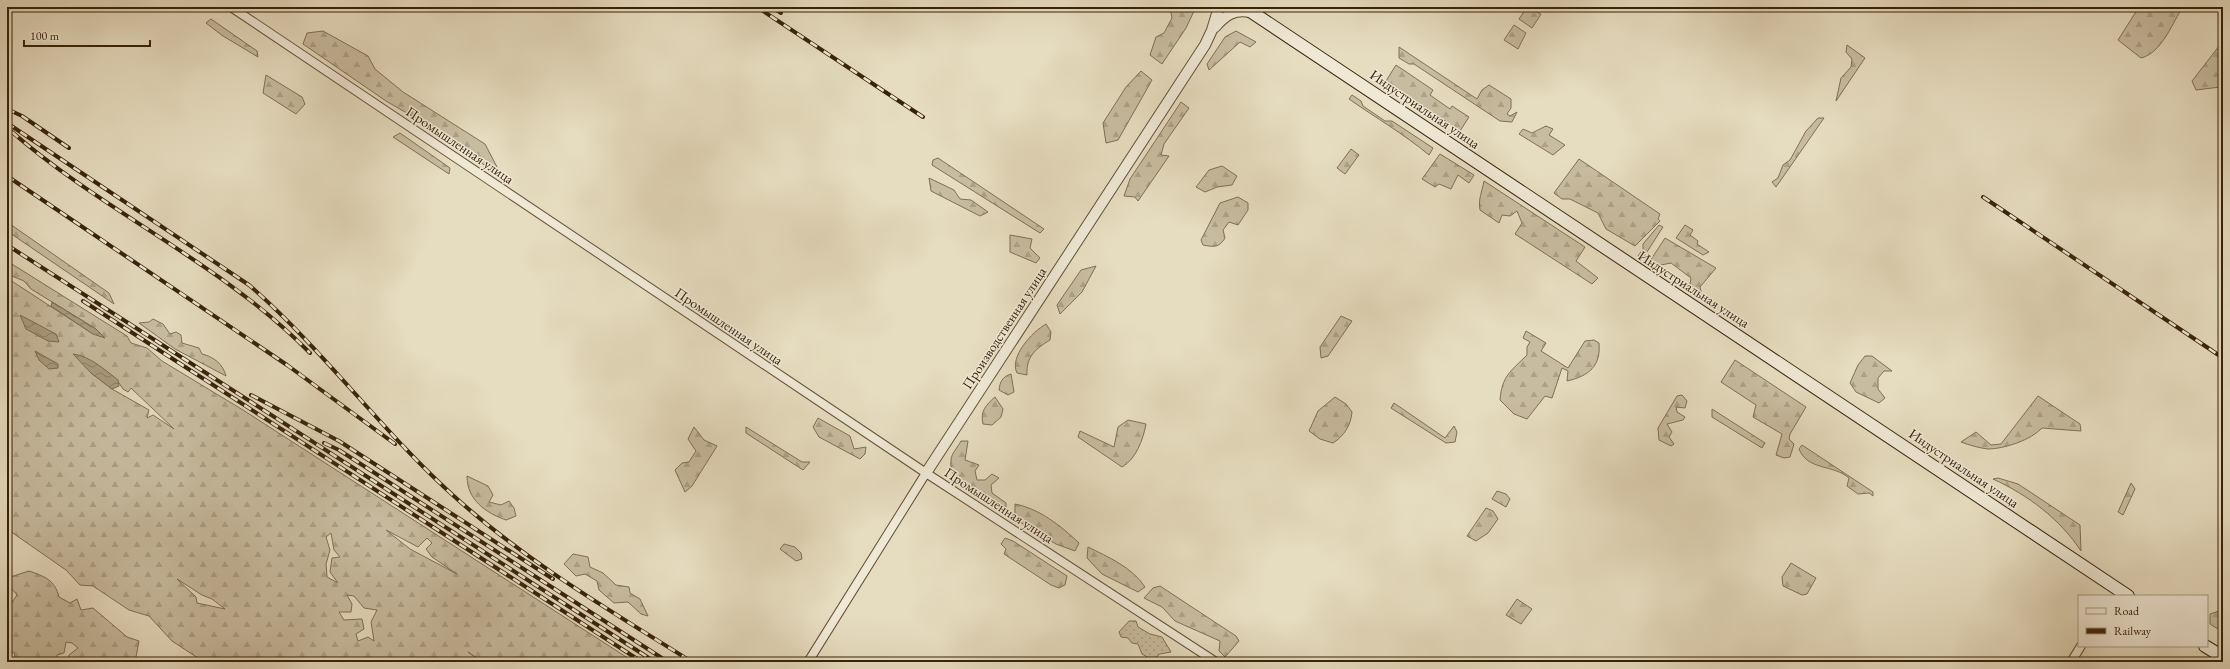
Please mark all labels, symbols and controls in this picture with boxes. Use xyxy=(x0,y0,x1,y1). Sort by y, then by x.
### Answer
scale bar xyxy=(24,22,150,48)
text: 100 m xyxy=(30,28,60,44)
street label: Индустриальная улица xyxy=(1366,65,1484,153)
street label: Промышленная улица xyxy=(402,102,518,188)
street label: Индустриальная улица xyxy=(1635,246,1753,332)
street label: Производственная улица xyxy=(958,263,1050,393)
street label: Промышленная улица xyxy=(671,283,787,369)
street label: Индустриальная улица xyxy=(1905,424,2023,512)
street label: Промышленная улица xyxy=(941,463,1057,547)
legend xyxy=(2078,595,2208,647)
text: Road xyxy=(2114,603,2140,619)
text: Railway xyxy=(2114,623,2152,639)

